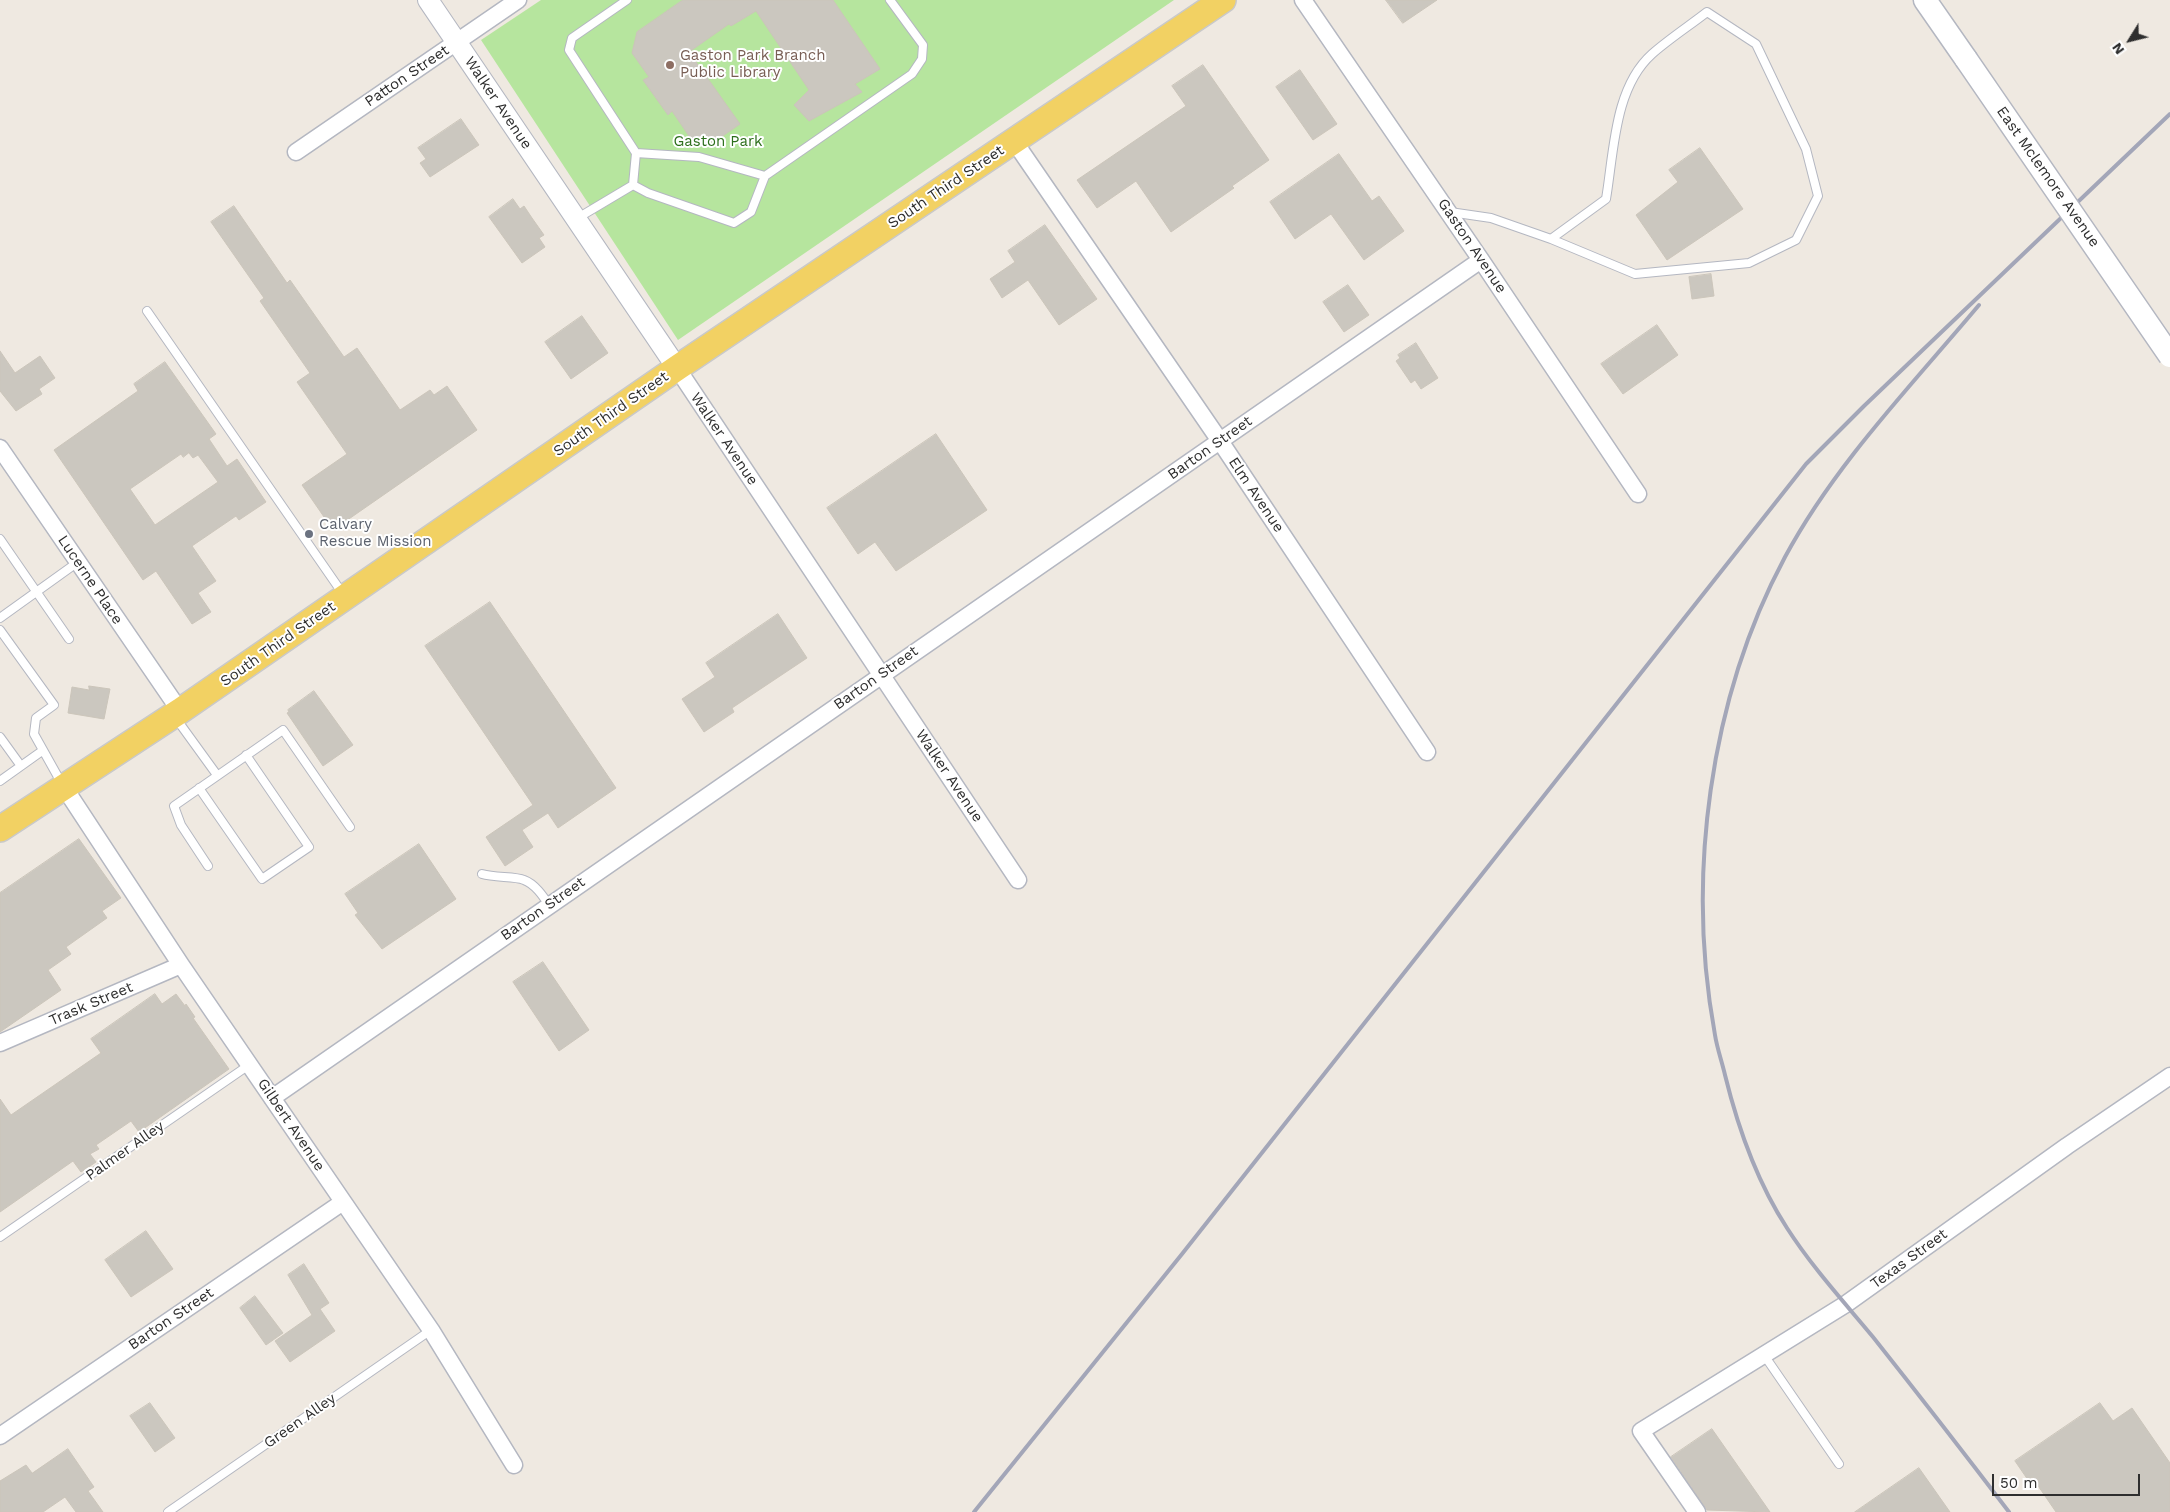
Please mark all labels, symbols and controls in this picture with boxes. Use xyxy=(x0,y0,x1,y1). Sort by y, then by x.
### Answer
north arrow xyxy=(2105,15,2155,65)
text: N xyxy=(2108,40,2127,58)
street label: Patton Street xyxy=(362,41,452,111)
place label: Gaston Park Branch Public Library xyxy=(680,47,825,82)
street label: Walker Avenue xyxy=(460,53,536,153)
marker: Gaston Park Branch Public Library xyxy=(664,59,676,71)
street label: East Mclemore Avenue xyxy=(1993,103,2103,251)
park label: Gaston Park xyxy=(673,133,763,151)
street label: South Third Street xyxy=(885,141,1007,233)
street label: Gaston Avenue xyxy=(1434,195,1510,297)
street label: South Third Street xyxy=(550,368,672,460)
street label: Walker Avenue xyxy=(686,389,762,489)
street label: Barton Street xyxy=(1164,412,1256,484)
street label: Elm Avenue xyxy=(1224,454,1288,536)
place label: Calvary Rescue Mission xyxy=(319,516,432,551)
marker: Calvary Rescue Mission xyxy=(303,528,315,540)
street label: Lucerne Place xyxy=(54,532,126,628)
street label: South Third Street xyxy=(217,598,339,690)
street label: Barton Street xyxy=(830,642,922,714)
street label: Walker Avenue xyxy=(911,726,987,826)
street label: Barton Street xyxy=(497,873,589,945)
street label: Trask Street xyxy=(46,978,136,1030)
street label: Gilbert Avenue xyxy=(253,1075,329,1175)
street label: Palmer Alley xyxy=(82,1117,168,1185)
street label: Texas Street xyxy=(1867,1225,1951,1293)
street label: Barton Street xyxy=(125,1284,217,1354)
street label: Green Alley xyxy=(261,1390,339,1452)
scale bar xyxy=(1995,1464,2142,1496)
text: 50 m xyxy=(2000,1474,2037,1492)

